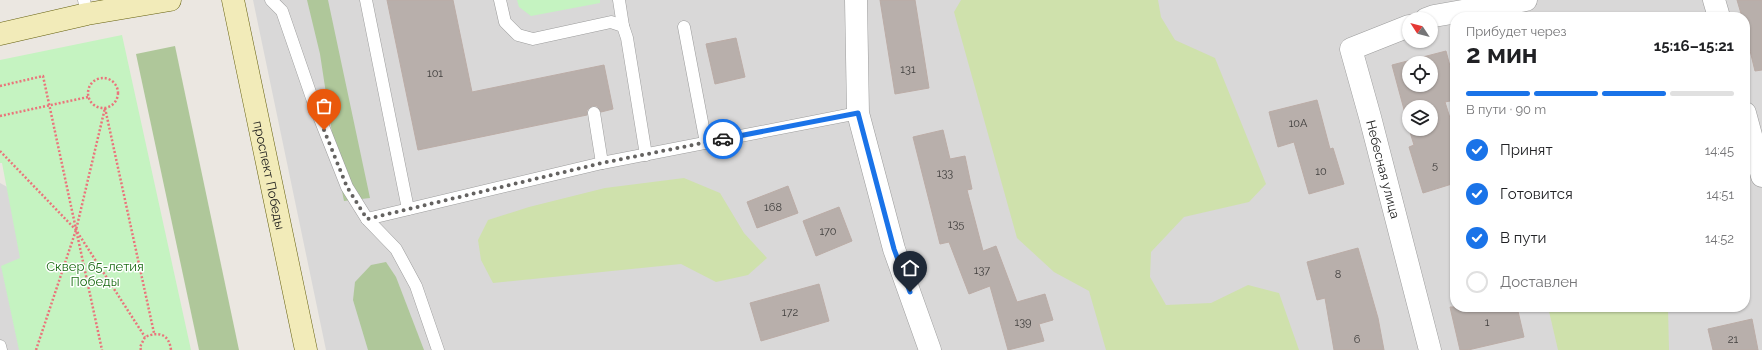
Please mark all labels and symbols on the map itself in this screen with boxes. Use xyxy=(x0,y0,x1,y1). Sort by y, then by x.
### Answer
north arrow xyxy=(1402,12,1438,48)
house number: 131 xyxy=(900,63,916,76)
house number: 101 xyxy=(427,67,443,80)
pin xyxy=(307,89,341,130)
house number: 10А xyxy=(1289,117,1308,130)
courier xyxy=(703,119,743,159)
street label: Небесная улица xyxy=(1364,119,1403,220)
street label: проспект Победы xyxy=(251,120,288,231)
house number: 5 xyxy=(1432,159,1438,172)
house number: 10 xyxy=(1315,165,1327,178)
house number: 133 xyxy=(937,167,953,180)
house number: 168 xyxy=(764,201,782,214)
house number: 135 xyxy=(948,218,964,231)
house number: 170 xyxy=(819,225,837,238)
pin xyxy=(893,251,927,292)
park label: Сквер 65-летия Победы xyxy=(46,259,144,289)
house number: 137 xyxy=(974,264,990,277)
house number: 8 xyxy=(1335,268,1341,281)
house number: 172 xyxy=(782,306,798,319)
house number: 139 xyxy=(1014,316,1032,329)
house number: 1 xyxy=(1485,316,1490,329)
house number: 6 xyxy=(1354,333,1361,346)
house number: 21 xyxy=(1728,333,1739,346)

